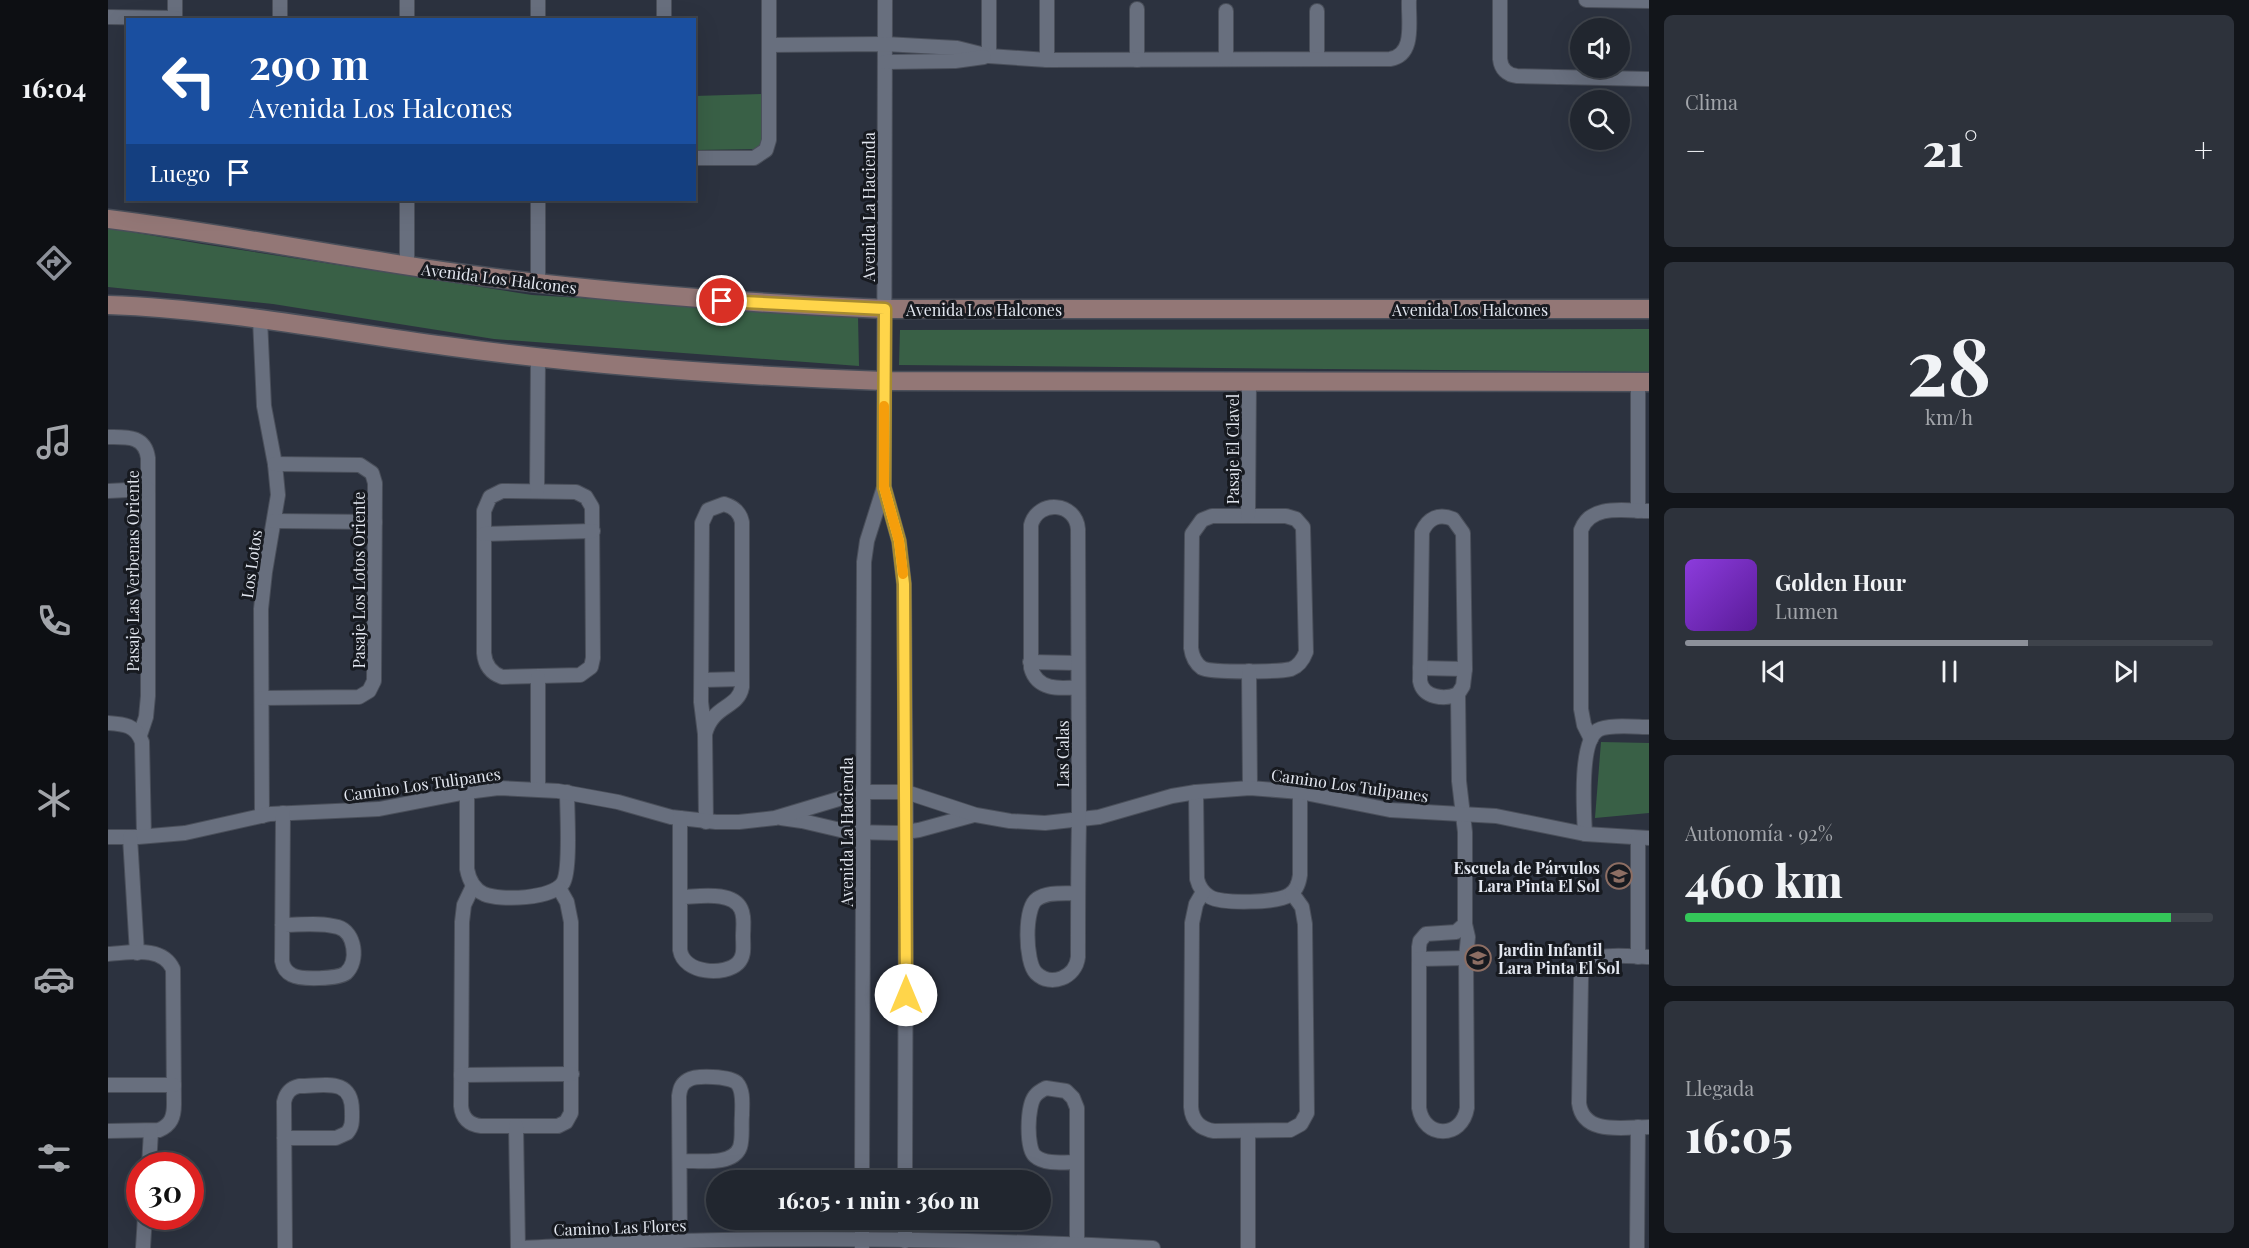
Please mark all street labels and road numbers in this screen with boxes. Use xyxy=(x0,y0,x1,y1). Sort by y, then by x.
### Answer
street label: Avenida La Hacienda xyxy=(858,132,879,283)
street label: Avenida Los Halcones xyxy=(419,258,578,298)
street label: Avenida Los Halcones xyxy=(905,299,1062,320)
street label: Avenida Los Halcones xyxy=(1391,299,1548,320)
street label: Pasaje El Clavel xyxy=(1222,393,1243,504)
street label: Pasaje Las Verbenas Oriente xyxy=(122,470,143,672)
street label: Pasaje Los Lotos Oriente xyxy=(348,492,369,668)
street label: Los Lotos xyxy=(236,528,266,600)
street label: Las Calas xyxy=(1052,720,1073,788)
street label: Avenida La Hacienda xyxy=(836,757,857,908)
street label: Camino Los Tulipanes xyxy=(342,763,502,805)
street label: Camino Los Tulipanes xyxy=(1270,764,1430,806)
street label: Camino Las Flores xyxy=(553,1214,687,1240)

